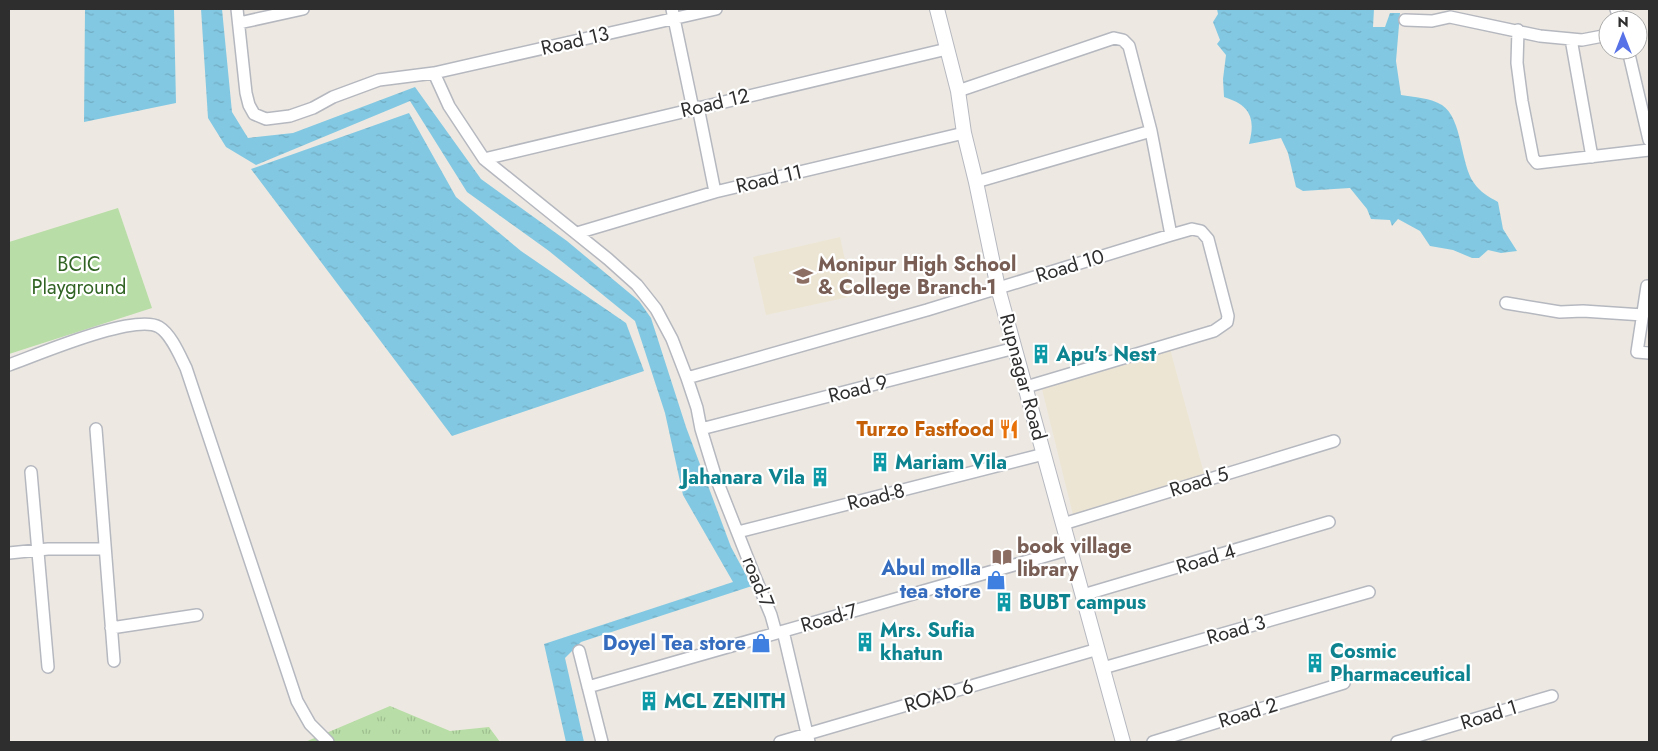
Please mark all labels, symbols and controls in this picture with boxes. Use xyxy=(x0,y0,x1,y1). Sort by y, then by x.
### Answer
north arrow xyxy=(1598,10,1648,60)
text: N xyxy=(1617,12,1629,32)
street label: Road 13 xyxy=(538,19,612,63)
street label: Road 12 xyxy=(678,81,752,125)
street label: Road 11 xyxy=(733,157,805,201)
street label: Road 10 xyxy=(1032,242,1108,290)
park label: BCIC Playground xyxy=(32,250,126,302)
place label: Monipur High School & College Branch-1 xyxy=(818,250,1016,302)
school or university icon: Monipur High School & College Branch-1 xyxy=(792,265,814,287)
street label: Rupnagar Road xyxy=(992,310,1054,444)
place label: Apu's Nest xyxy=(1055,340,1157,369)
building icon: Apu's Nest xyxy=(1030,343,1052,365)
street label: Road 9 xyxy=(825,368,891,410)
place label: Turzo Fastfood xyxy=(857,415,994,444)
restaurant icon: Turzo Fastfood xyxy=(998,418,1020,440)
place label: Mariam Vila xyxy=(895,448,1007,477)
building icon: Mariam Vila xyxy=(869,451,891,473)
street label: Road 5 xyxy=(1166,459,1232,505)
place label: Jahanara Vila xyxy=(678,463,805,492)
building icon: Jahanara Vila xyxy=(809,466,831,488)
street label: Road-8 xyxy=(844,476,908,518)
place label: book village library xyxy=(1017,532,1132,584)
street label: Road 4 xyxy=(1173,536,1240,582)
library icon: book village library xyxy=(991,546,1013,568)
street label: road-7 xyxy=(735,552,782,613)
place label: Abul molla tea store xyxy=(880,554,981,606)
shop icon: Abul molla tea store xyxy=(985,569,1007,591)
place label: BUBT campus xyxy=(1019,588,1146,617)
building icon: BUBT campus xyxy=(993,591,1015,613)
street label: Road-7 xyxy=(797,596,861,640)
street label: Road 3 xyxy=(1203,608,1269,652)
place label: Mrs. Sufia khatun xyxy=(880,616,975,668)
place label: Doyel Tea store xyxy=(603,629,746,658)
building icon: Mrs. Sufia khatun xyxy=(854,631,876,653)
shop icon: Doyel Tea store xyxy=(750,632,772,654)
place label: Cosmic Pharmaceutical xyxy=(1330,637,1471,689)
building icon: Cosmic Pharmaceutical xyxy=(1304,652,1326,674)
street label: ROAD 6 xyxy=(901,672,977,720)
place label: MCL ZENITH xyxy=(664,687,786,716)
building icon: MCL ZENITH xyxy=(638,690,660,712)
street label: Road 2 xyxy=(1215,690,1281,736)
street label: Road 1 xyxy=(1457,693,1521,737)

